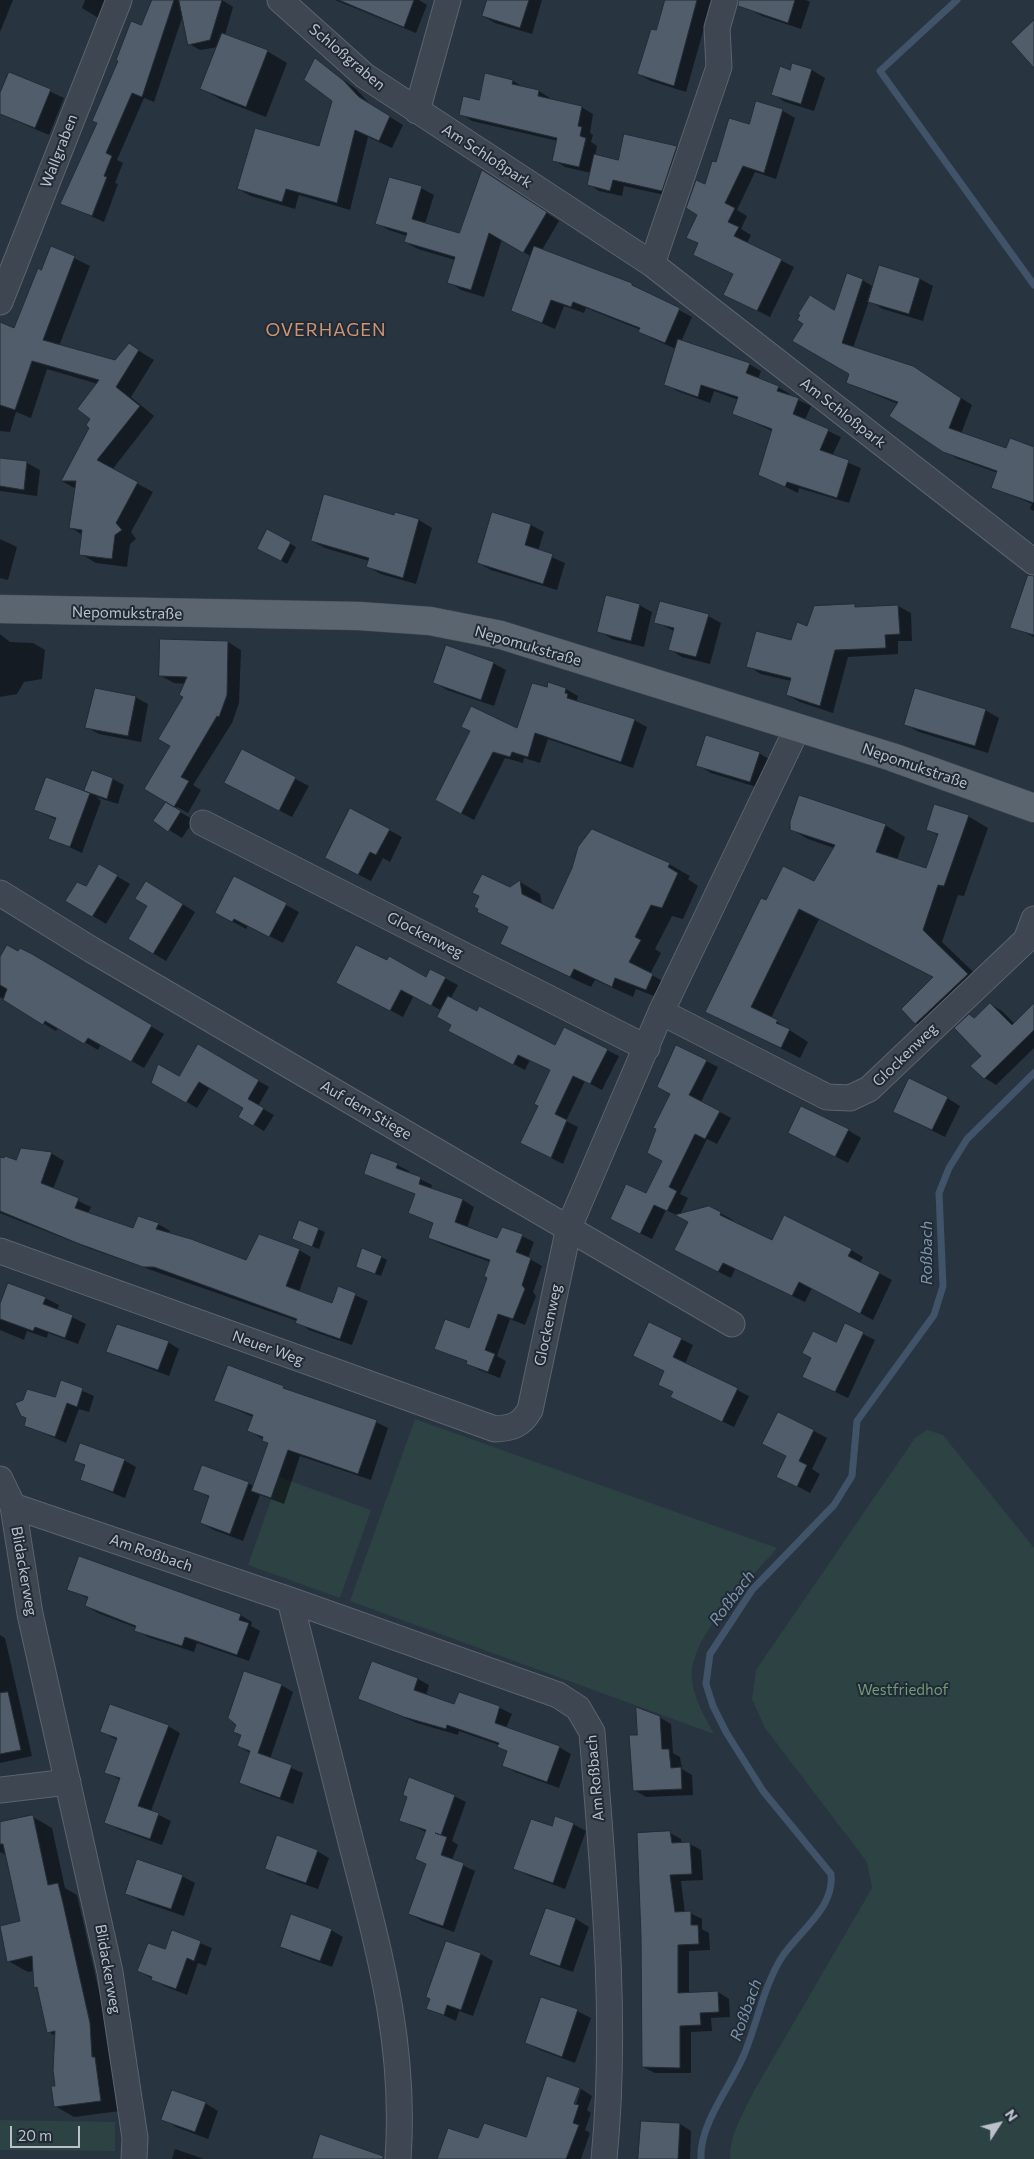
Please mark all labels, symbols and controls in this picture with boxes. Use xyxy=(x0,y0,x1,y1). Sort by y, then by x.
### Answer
street label: Schloßgraben xyxy=(305,20,389,94)
street label: Wallgraben xyxy=(37,112,81,190)
street label: Am Schloßpark xyxy=(439,120,535,192)
district label: OVERHAGEN xyxy=(264,319,388,341)
street label: Am Schloßpark xyxy=(797,374,889,452)
street label: Nepomukstraße xyxy=(72,603,182,623)
street label: Nepomukstraße xyxy=(473,622,583,670)
street label: Nepomukstraße xyxy=(860,740,970,792)
street label: Glockenweg xyxy=(384,908,466,962)
street label: Glockenweg xyxy=(869,1020,941,1090)
street label: Auf dem Stiege xyxy=(317,1077,415,1143)
water label: Roßbach xyxy=(917,1221,937,1285)
street label: Glockenweg xyxy=(531,1282,565,1368)
street label: Neuer Weg xyxy=(230,1327,306,1369)
street label: Blidackerweg xyxy=(7,1525,41,1617)
street label: Am Roßbach xyxy=(107,1530,195,1576)
water label: Roßbach xyxy=(705,1567,759,1629)
park label: Westfriedhof xyxy=(858,1681,948,1699)
street label: Am Roßbach xyxy=(582,1734,608,1822)
street label: Blidackerweg xyxy=(91,1923,125,2015)
water label: Roßbach xyxy=(726,1977,766,2043)
north arrow xyxy=(974,2099,1024,2149)
text: N xyxy=(1002,2106,1022,2124)
scale bar xyxy=(12,2116,82,2148)
text: 20 m xyxy=(18,2126,52,2144)

